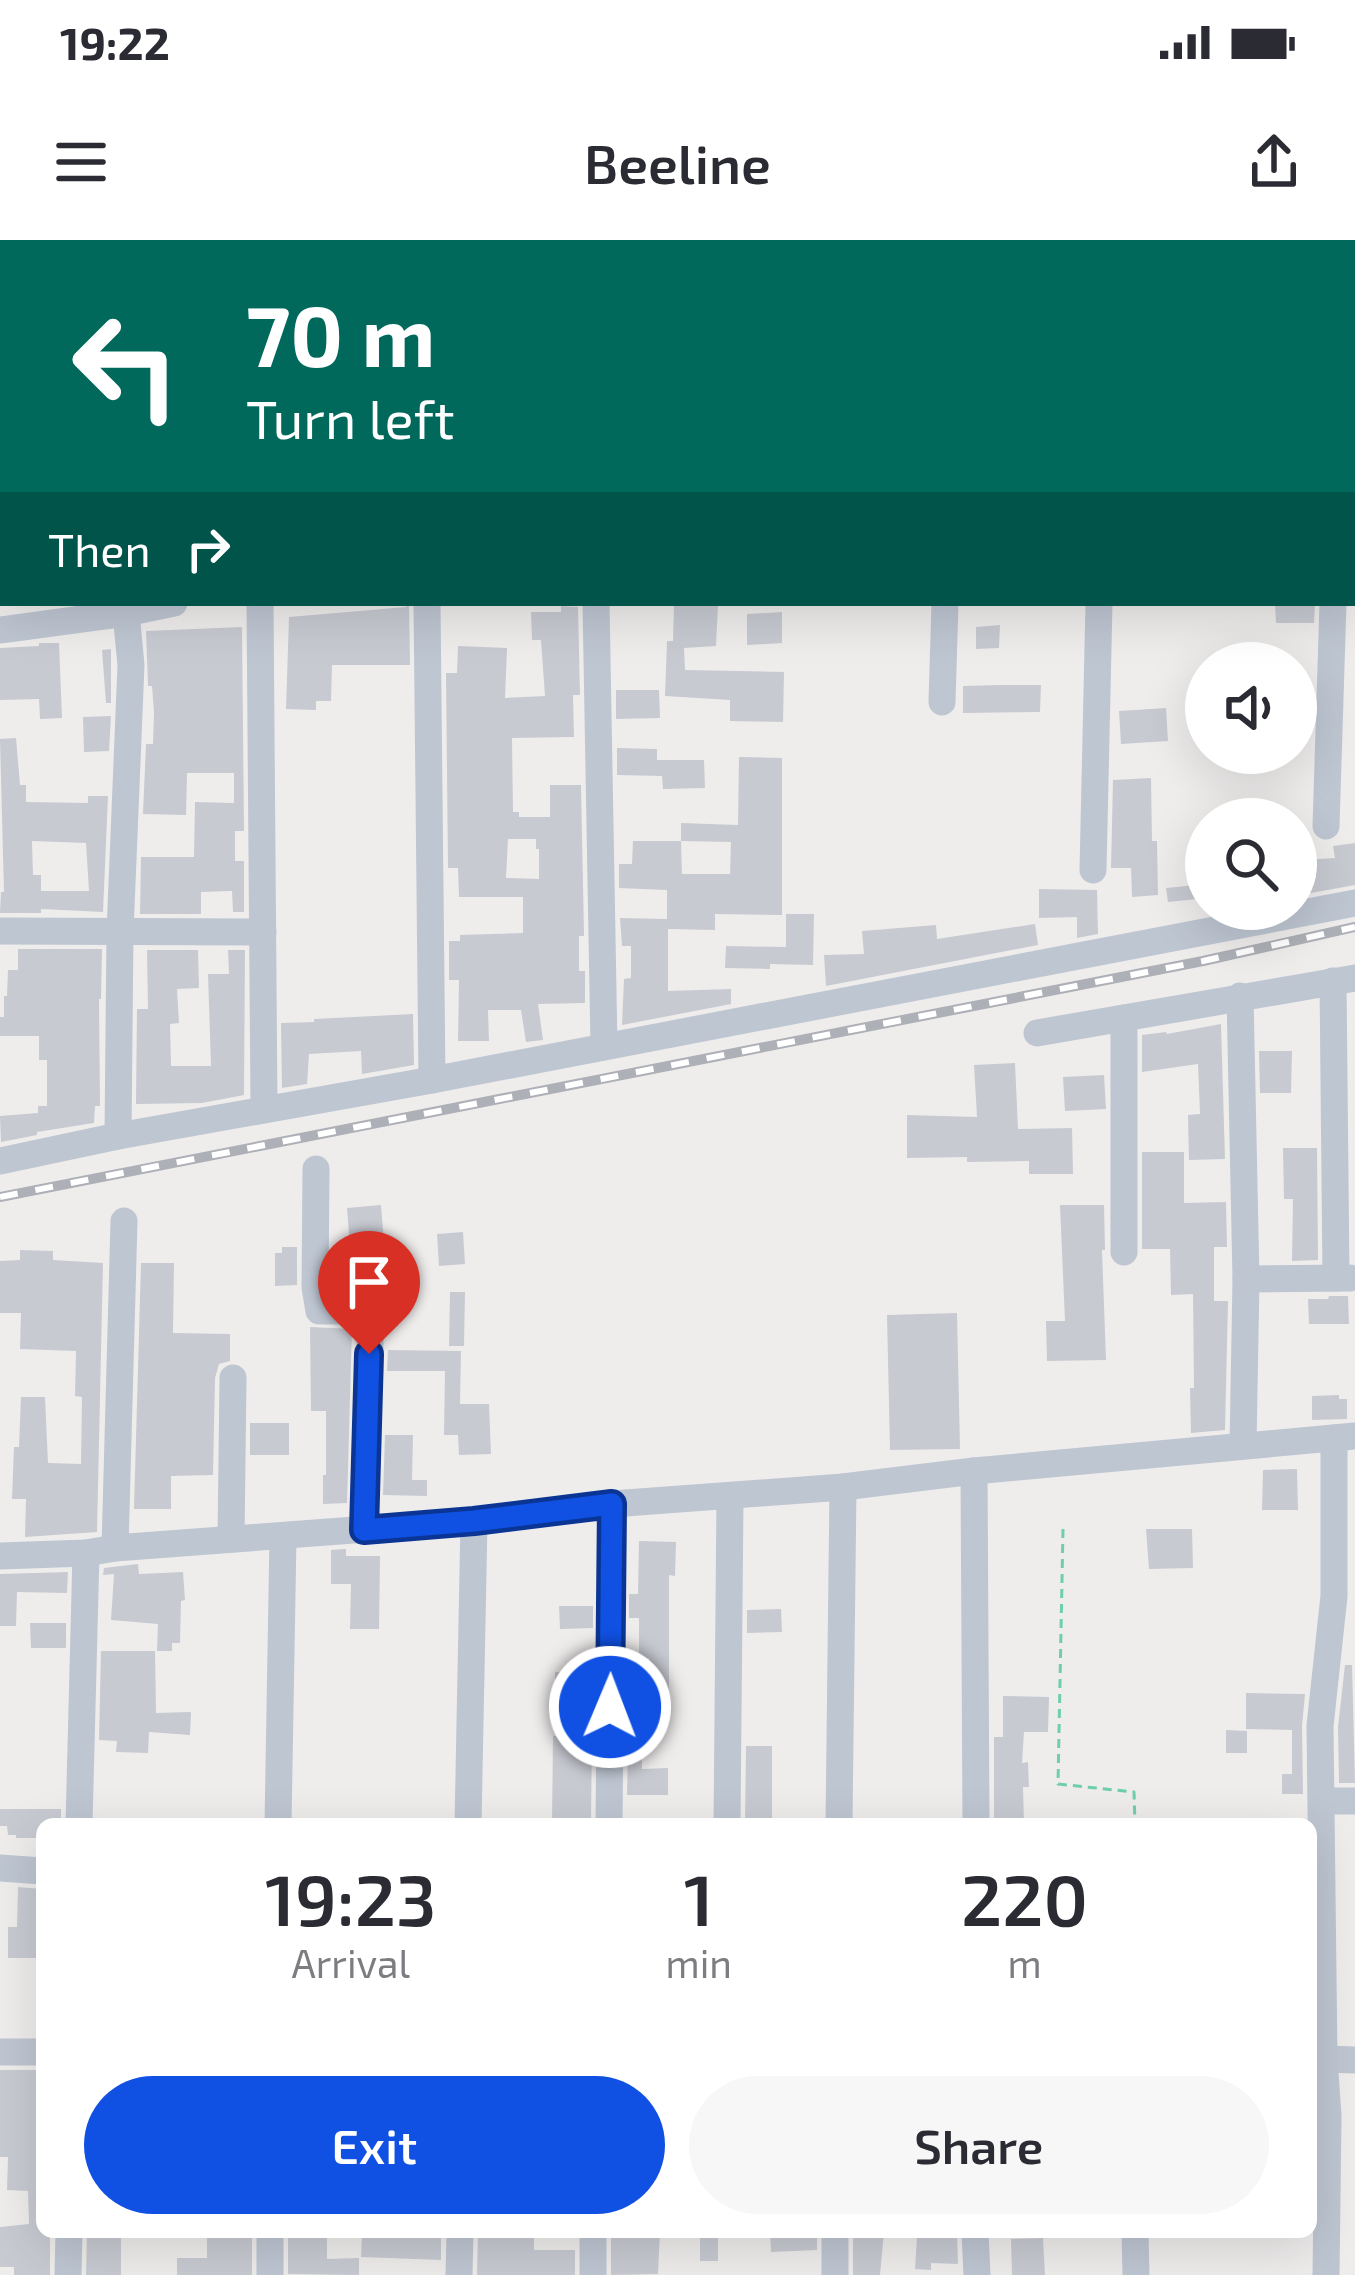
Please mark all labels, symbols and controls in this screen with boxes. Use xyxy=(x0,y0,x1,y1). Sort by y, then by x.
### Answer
text: 19:22 xyxy=(60,15,170,69)
icon: menu xyxy=(48,129,114,195)
icon: share xyxy=(1241,129,1307,195)
text: Beeline xyxy=(584,130,771,195)
text: 70 m xyxy=(246,283,436,384)
icon: left xyxy=(48,288,204,444)
text: Turn left xyxy=(246,385,455,450)
icon: right xyxy=(175,516,241,582)
text: Then xyxy=(48,522,151,576)
map controls xyxy=(1185,642,1317,930)
button: sound xyxy=(1185,642,1317,774)
button: search xyxy=(1185,798,1317,930)
pin xyxy=(318,1231,420,1354)
icon: arrive xyxy=(336,1249,402,1315)
position arrow xyxy=(547,1644,673,1770)
text: 19:23 xyxy=(265,1854,437,1940)
text: 1 xyxy=(684,1854,714,1940)
text: 220 xyxy=(961,1854,1088,1940)
text: Arrival xyxy=(291,1939,410,1986)
text: min xyxy=(665,1939,732,1986)
text: m xyxy=(1007,1939,1042,1986)
button: Exit xyxy=(84,2076,665,2214)
button: Share xyxy=(689,2076,1269,2214)

